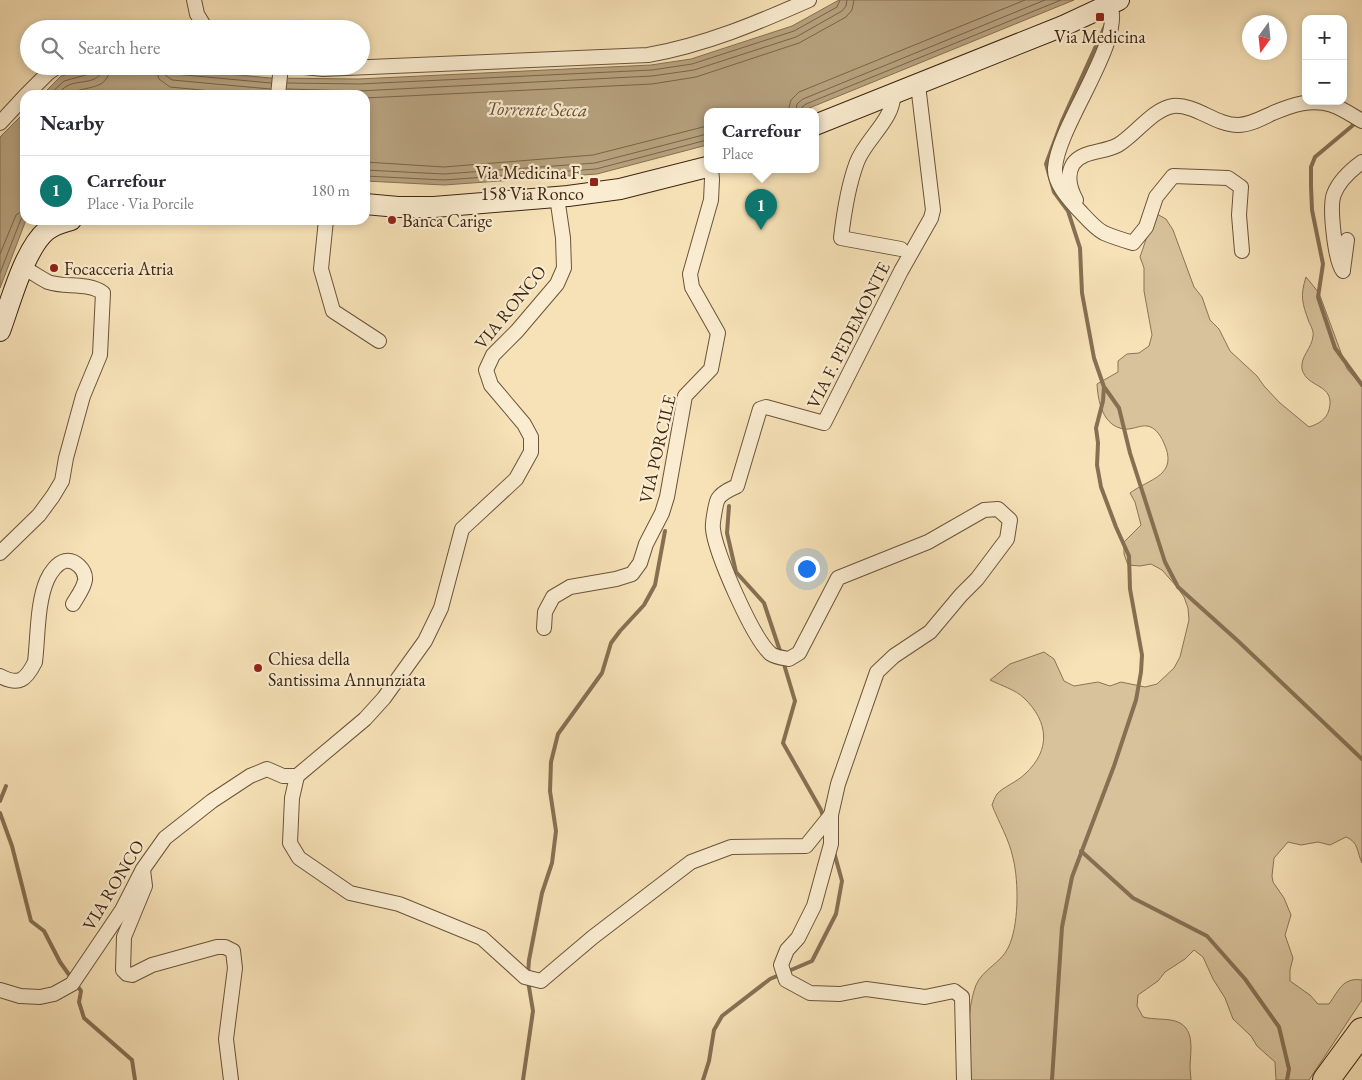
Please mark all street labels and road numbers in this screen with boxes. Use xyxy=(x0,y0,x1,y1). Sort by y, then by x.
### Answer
street label: VIA F. PEDEMONTE xyxy=(801,258,895,412)
street label: VIA RONCO xyxy=(469,260,551,354)
street label: VIA PORCILE xyxy=(633,393,681,505)
street label: VIA RONCO xyxy=(77,836,149,934)

